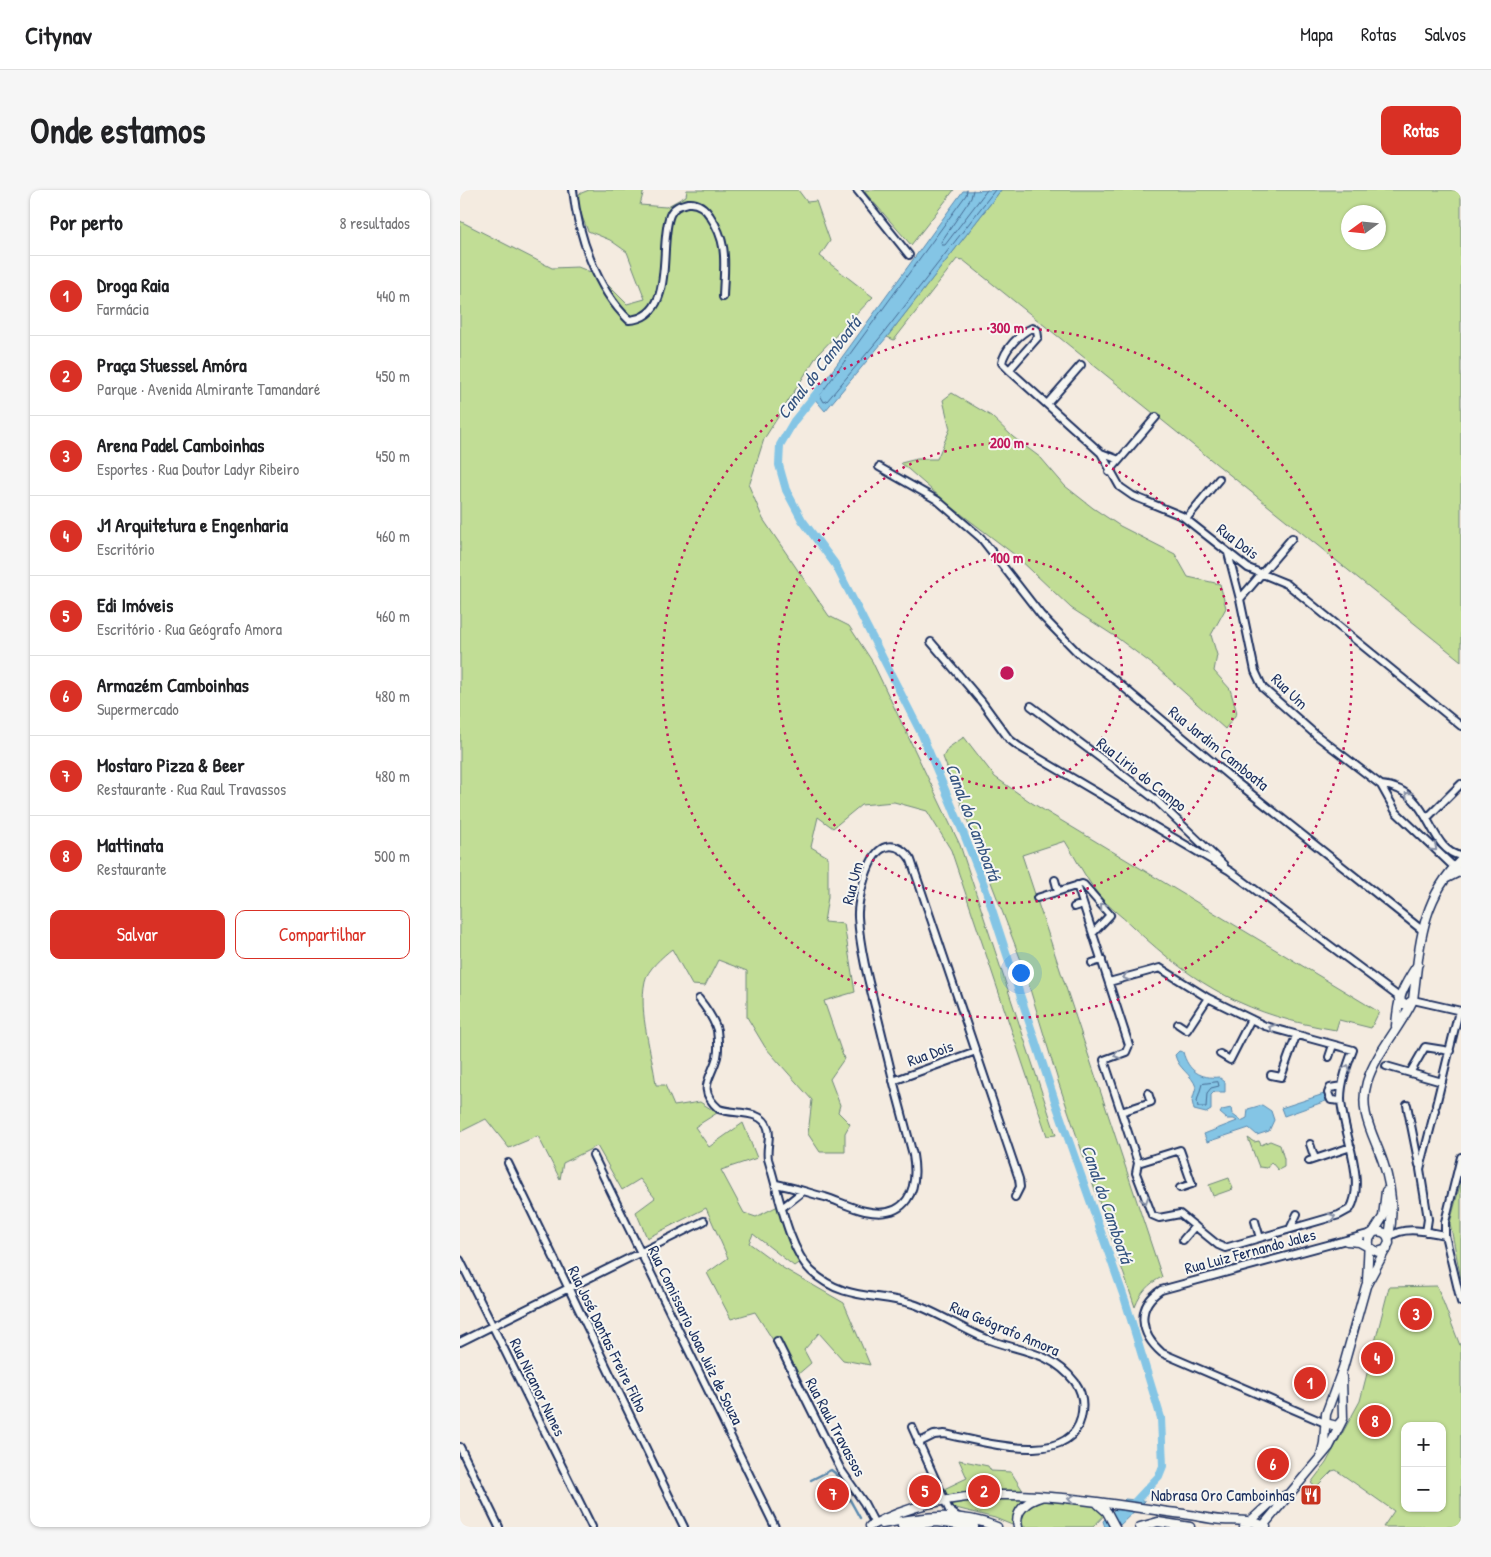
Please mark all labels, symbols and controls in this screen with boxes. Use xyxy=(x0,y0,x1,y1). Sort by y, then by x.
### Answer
text: Citynav xyxy=(25,19,92,51)
text: Mapa xyxy=(1300,22,1333,47)
text: Rotas xyxy=(1361,22,1397,47)
text: Salvos xyxy=(1425,22,1466,47)
button: Rotas xyxy=(1381,106,1461,155)
text: Onde estamos xyxy=(30,107,205,154)
north arrow xyxy=(1341,205,1386,250)
text: Por perto xyxy=(50,208,123,237)
text: 8 resultados xyxy=(339,212,410,234)
text: Droga Raia xyxy=(97,272,169,298)
text: 1 xyxy=(63,285,69,307)
text: 440 m xyxy=(376,285,410,307)
text: Farmácia xyxy=(97,298,149,320)
water label: Canal do Camboatá xyxy=(771,310,868,424)
text: 300 m xyxy=(990,317,1024,338)
text: Praça Stuessel Amóra xyxy=(97,352,247,378)
text: 2 xyxy=(62,365,70,387)
text: 450 m xyxy=(376,365,410,387)
text: Parque · Avenida Almirante Tamandaré xyxy=(97,378,320,400)
text: Arena Padel Camboinhas xyxy=(97,432,264,458)
text: 200 m xyxy=(990,432,1024,453)
text: 3 xyxy=(62,445,70,467)
text: 450 m xyxy=(376,445,410,467)
text: Esportes · Rua Doutor Ladyr Ribeiro xyxy=(97,458,299,480)
text: J1 Arquitetura e Engenharia xyxy=(97,512,288,538)
street label: Rua Dois xyxy=(1212,518,1264,564)
text: 4 xyxy=(63,525,69,547)
text: 460 m xyxy=(376,525,410,547)
text: Escritório xyxy=(97,538,154,560)
text: 100 m xyxy=(991,547,1023,568)
text: Edi Imóveis xyxy=(97,592,173,618)
text: 5 xyxy=(63,605,69,627)
text: 460 m xyxy=(376,605,410,627)
text: Escritório · Rua Geógrafo Amora xyxy=(97,618,282,640)
centre of rings xyxy=(998,664,1016,682)
street label: Rua Um xyxy=(1267,668,1313,714)
text: Armazém Camboinhas xyxy=(97,672,249,698)
text: 6 xyxy=(63,685,69,707)
text: 480 m xyxy=(375,685,410,707)
text: Supermercado xyxy=(97,698,179,720)
street label: Rua Jardim Camboata xyxy=(1164,701,1274,795)
street label: Rua Lirio do Campo xyxy=(1092,732,1192,816)
text: Mostaro Pizza & Beer xyxy=(97,752,245,778)
water label: Canal do Camboatá xyxy=(940,760,1008,886)
text: 7 xyxy=(62,765,70,787)
text: 480 m xyxy=(375,765,410,787)
text: Restaurante · Rua Raul Travassos xyxy=(97,778,286,800)
one-way arrow xyxy=(1404,791,1413,800)
text: Mattinata xyxy=(97,832,163,858)
one-way arrow xyxy=(1428,842,1437,851)
text: 8 xyxy=(63,845,69,867)
text: 500 m xyxy=(374,845,410,867)
text: Restaurante xyxy=(97,858,167,880)
street label: Rua Um xyxy=(836,859,868,907)
one-way arrow xyxy=(1100,903,1109,912)
button: Salvar xyxy=(50,910,225,959)
button: Compartilhar xyxy=(235,910,410,959)
your location xyxy=(1008,960,1034,986)
one-way arrow xyxy=(1123,971,1131,981)
one-way arrow xyxy=(1268,1024,1277,1034)
street label: Rua Dois xyxy=(904,1035,956,1071)
one-way arrow xyxy=(1114,1049,1122,1059)
one-way arrow xyxy=(1341,1064,1351,1073)
water label: Canal do Camboatá xyxy=(1076,1141,1140,1268)
one-way arrow xyxy=(1139,1196,1149,1204)
one-way arrow xyxy=(1328,1212,1336,1222)
street label: Rua Luiz Fernando Jales xyxy=(1182,1223,1318,1279)
street label: Rua Comissario Joao Juiz de Souza xyxy=(643,1242,749,1428)
street label: Rua José Dantas Freire Filho xyxy=(563,1262,653,1416)
street label: Rua Geógrafo Amora xyxy=(947,1295,1063,1361)
pin: 3 xyxy=(1400,1295,1432,1333)
street label: Rua Nicanor Nunes xyxy=(505,1334,571,1440)
pin: 4 xyxy=(1361,1339,1393,1377)
pin: 1 xyxy=(1294,1364,1326,1402)
street label: Rua Raul Travassos xyxy=(801,1374,871,1480)
pin: 8 xyxy=(1359,1402,1391,1440)
map controls xyxy=(1401,1422,1446,1512)
button: + xyxy=(1401,1422,1446,1467)
pin: 6 xyxy=(1257,1445,1289,1483)
button: − xyxy=(1401,1467,1446,1512)
pin: 5 xyxy=(909,1472,941,1510)
pin: 2 xyxy=(968,1472,1000,1510)
pin: 7 xyxy=(817,1475,849,1513)
restaurant icon: Nabrasa Oro Camboinhas xyxy=(1299,1483,1323,1507)
place label: Nabrasa Oro Camboinhas xyxy=(1151,1484,1295,1506)
one-way arrow xyxy=(1066,1494,1074,1505)

